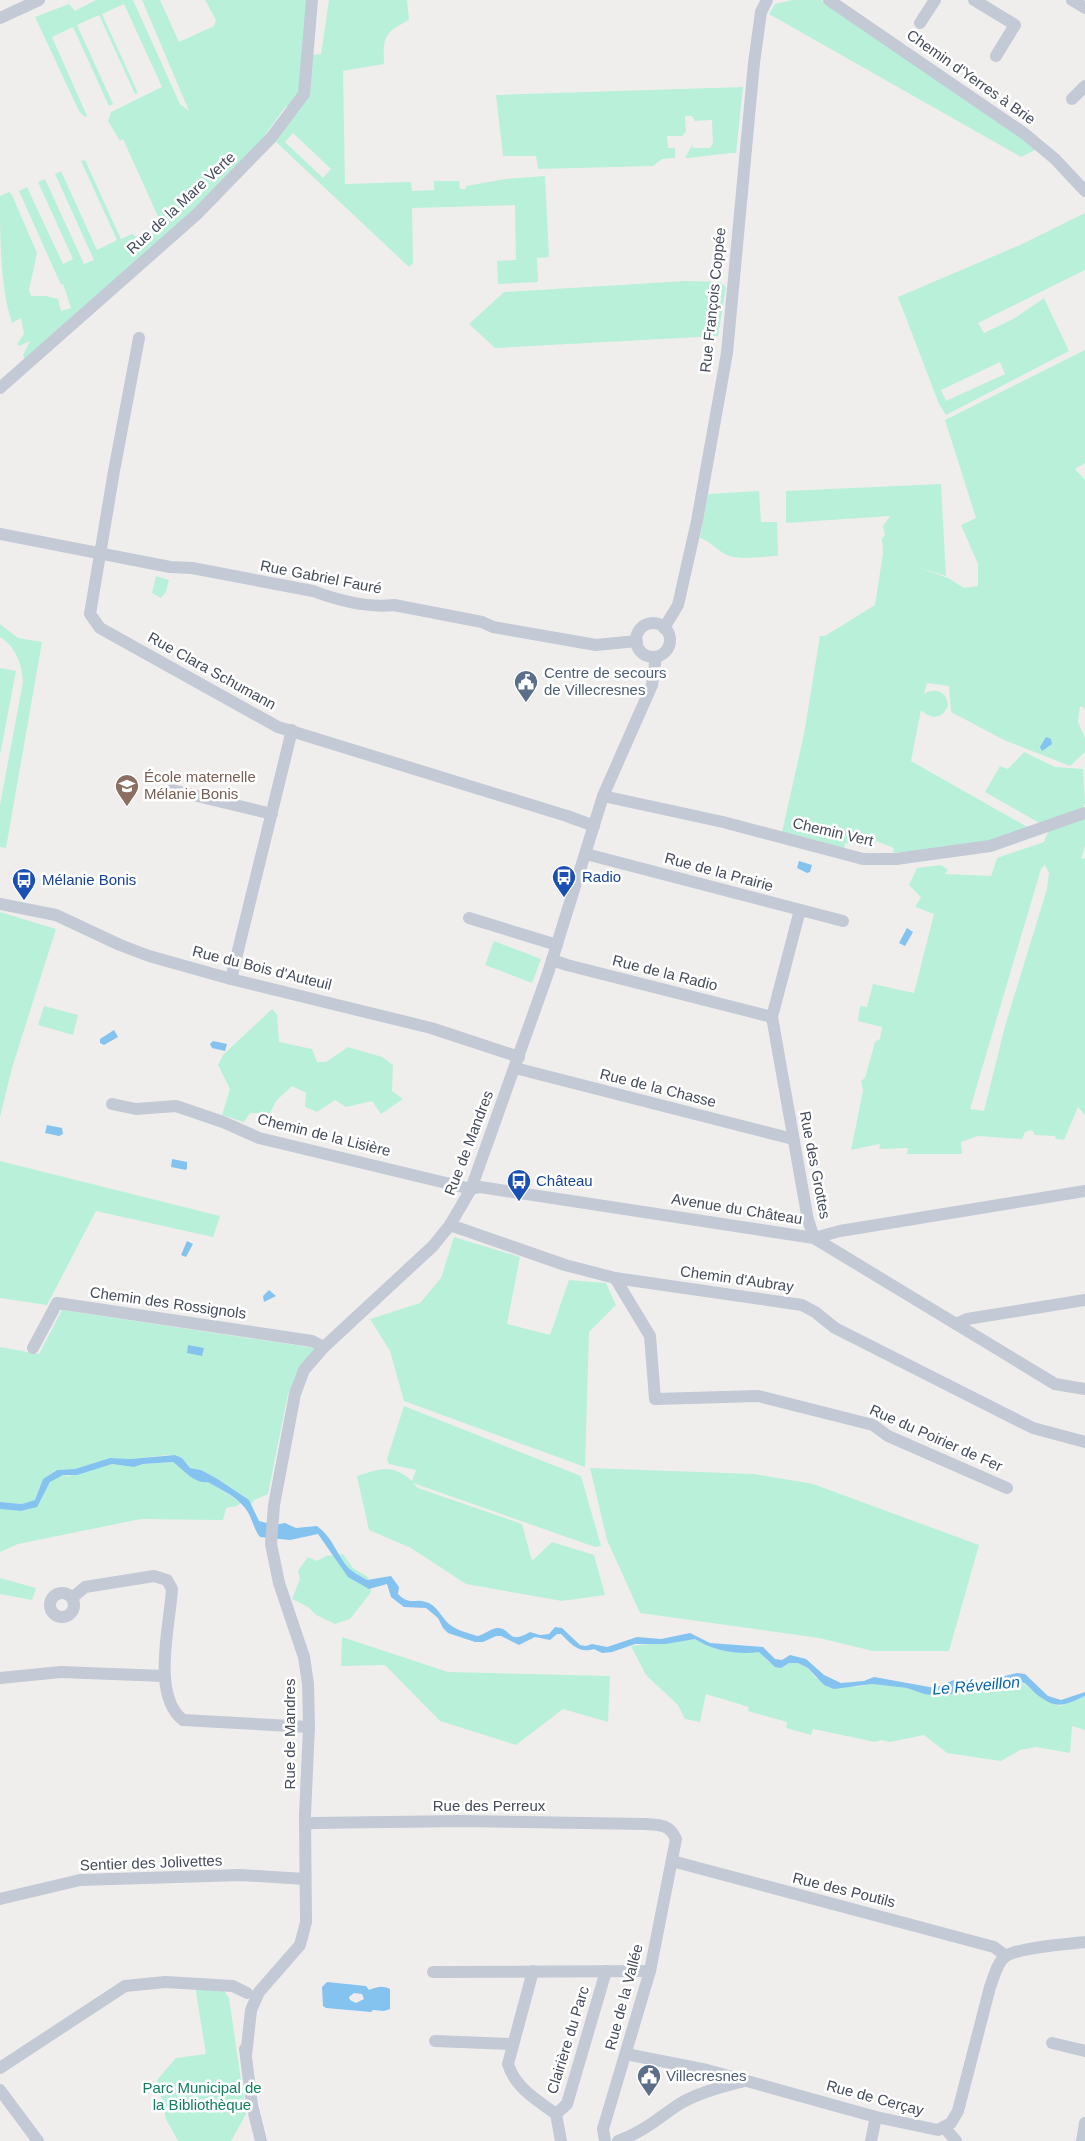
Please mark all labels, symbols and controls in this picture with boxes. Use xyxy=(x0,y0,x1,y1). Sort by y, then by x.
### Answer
street label: Chemin d'Yerres à Brie xyxy=(904,26,1039,127)
street label: Rue de la Mare Verte xyxy=(123,148,238,257)
street label: Rue François Coppée xyxy=(696,226,729,373)
street label: Rue Gabriel Fauré xyxy=(259,556,383,597)
street label: Rue Clara Schumann xyxy=(145,628,279,713)
place label: Centre de secours de Villecresnes xyxy=(544,664,667,698)
public building icon: Centre de secours de Villecresnes xyxy=(513,669,539,703)
place label: École maternelle Mélanie Bonis xyxy=(144,768,256,802)
school or university icon: École maternelle Mélanie Bonis xyxy=(114,773,140,807)
street label: Chemin Vert xyxy=(791,814,876,849)
street label: Rue de la Prairie xyxy=(663,849,775,894)
bus stop icon: Radio xyxy=(551,864,577,898)
bus stop icon: Mélanie Bonis xyxy=(11,867,37,901)
place label: Radio xyxy=(582,868,621,885)
place label: Mélanie Bonis xyxy=(42,871,136,888)
street label: Rue du Bois d'Auteuil xyxy=(191,942,334,993)
street label: Rue de la Radio xyxy=(611,951,719,994)
street label: Rue de la Chasse xyxy=(598,1065,718,1110)
street label: Rue de Mandres xyxy=(441,1088,496,1198)
street label: Chemin de la Lisière xyxy=(256,1110,393,1159)
street label: Rue des Grottes xyxy=(797,1110,834,1220)
bus stop icon: Château xyxy=(506,1168,532,1202)
place label: Château xyxy=(536,1172,593,1189)
street label: Avenue du Château xyxy=(670,1190,804,1227)
street label: Chemin d'Aubray xyxy=(679,1262,795,1295)
street label: Chemin des Rossignols xyxy=(89,1283,247,1322)
street label: Rue du Poirier de Fer xyxy=(867,1401,1005,1474)
water label: Le Réveillon xyxy=(931,1673,1021,1698)
street label: Rue de Mandres xyxy=(281,1679,298,1789)
street label: Rue des Perreux xyxy=(433,1797,546,1814)
street label: Sentier des Jolivettes xyxy=(79,1852,223,1873)
street label: Rue des Poutils xyxy=(791,1869,897,1910)
street label: Rue de la Vallée xyxy=(601,1942,646,2052)
street label: Clairière du Parc xyxy=(543,1983,592,2096)
public building icon: Villecresnes xyxy=(636,2063,662,2097)
place label: Villecresnes xyxy=(666,2067,747,2084)
street label: Rue de Cerçay xyxy=(825,2076,926,2119)
park label: Parc Municipal de la Bibliothèque xyxy=(142,2079,262,2113)

